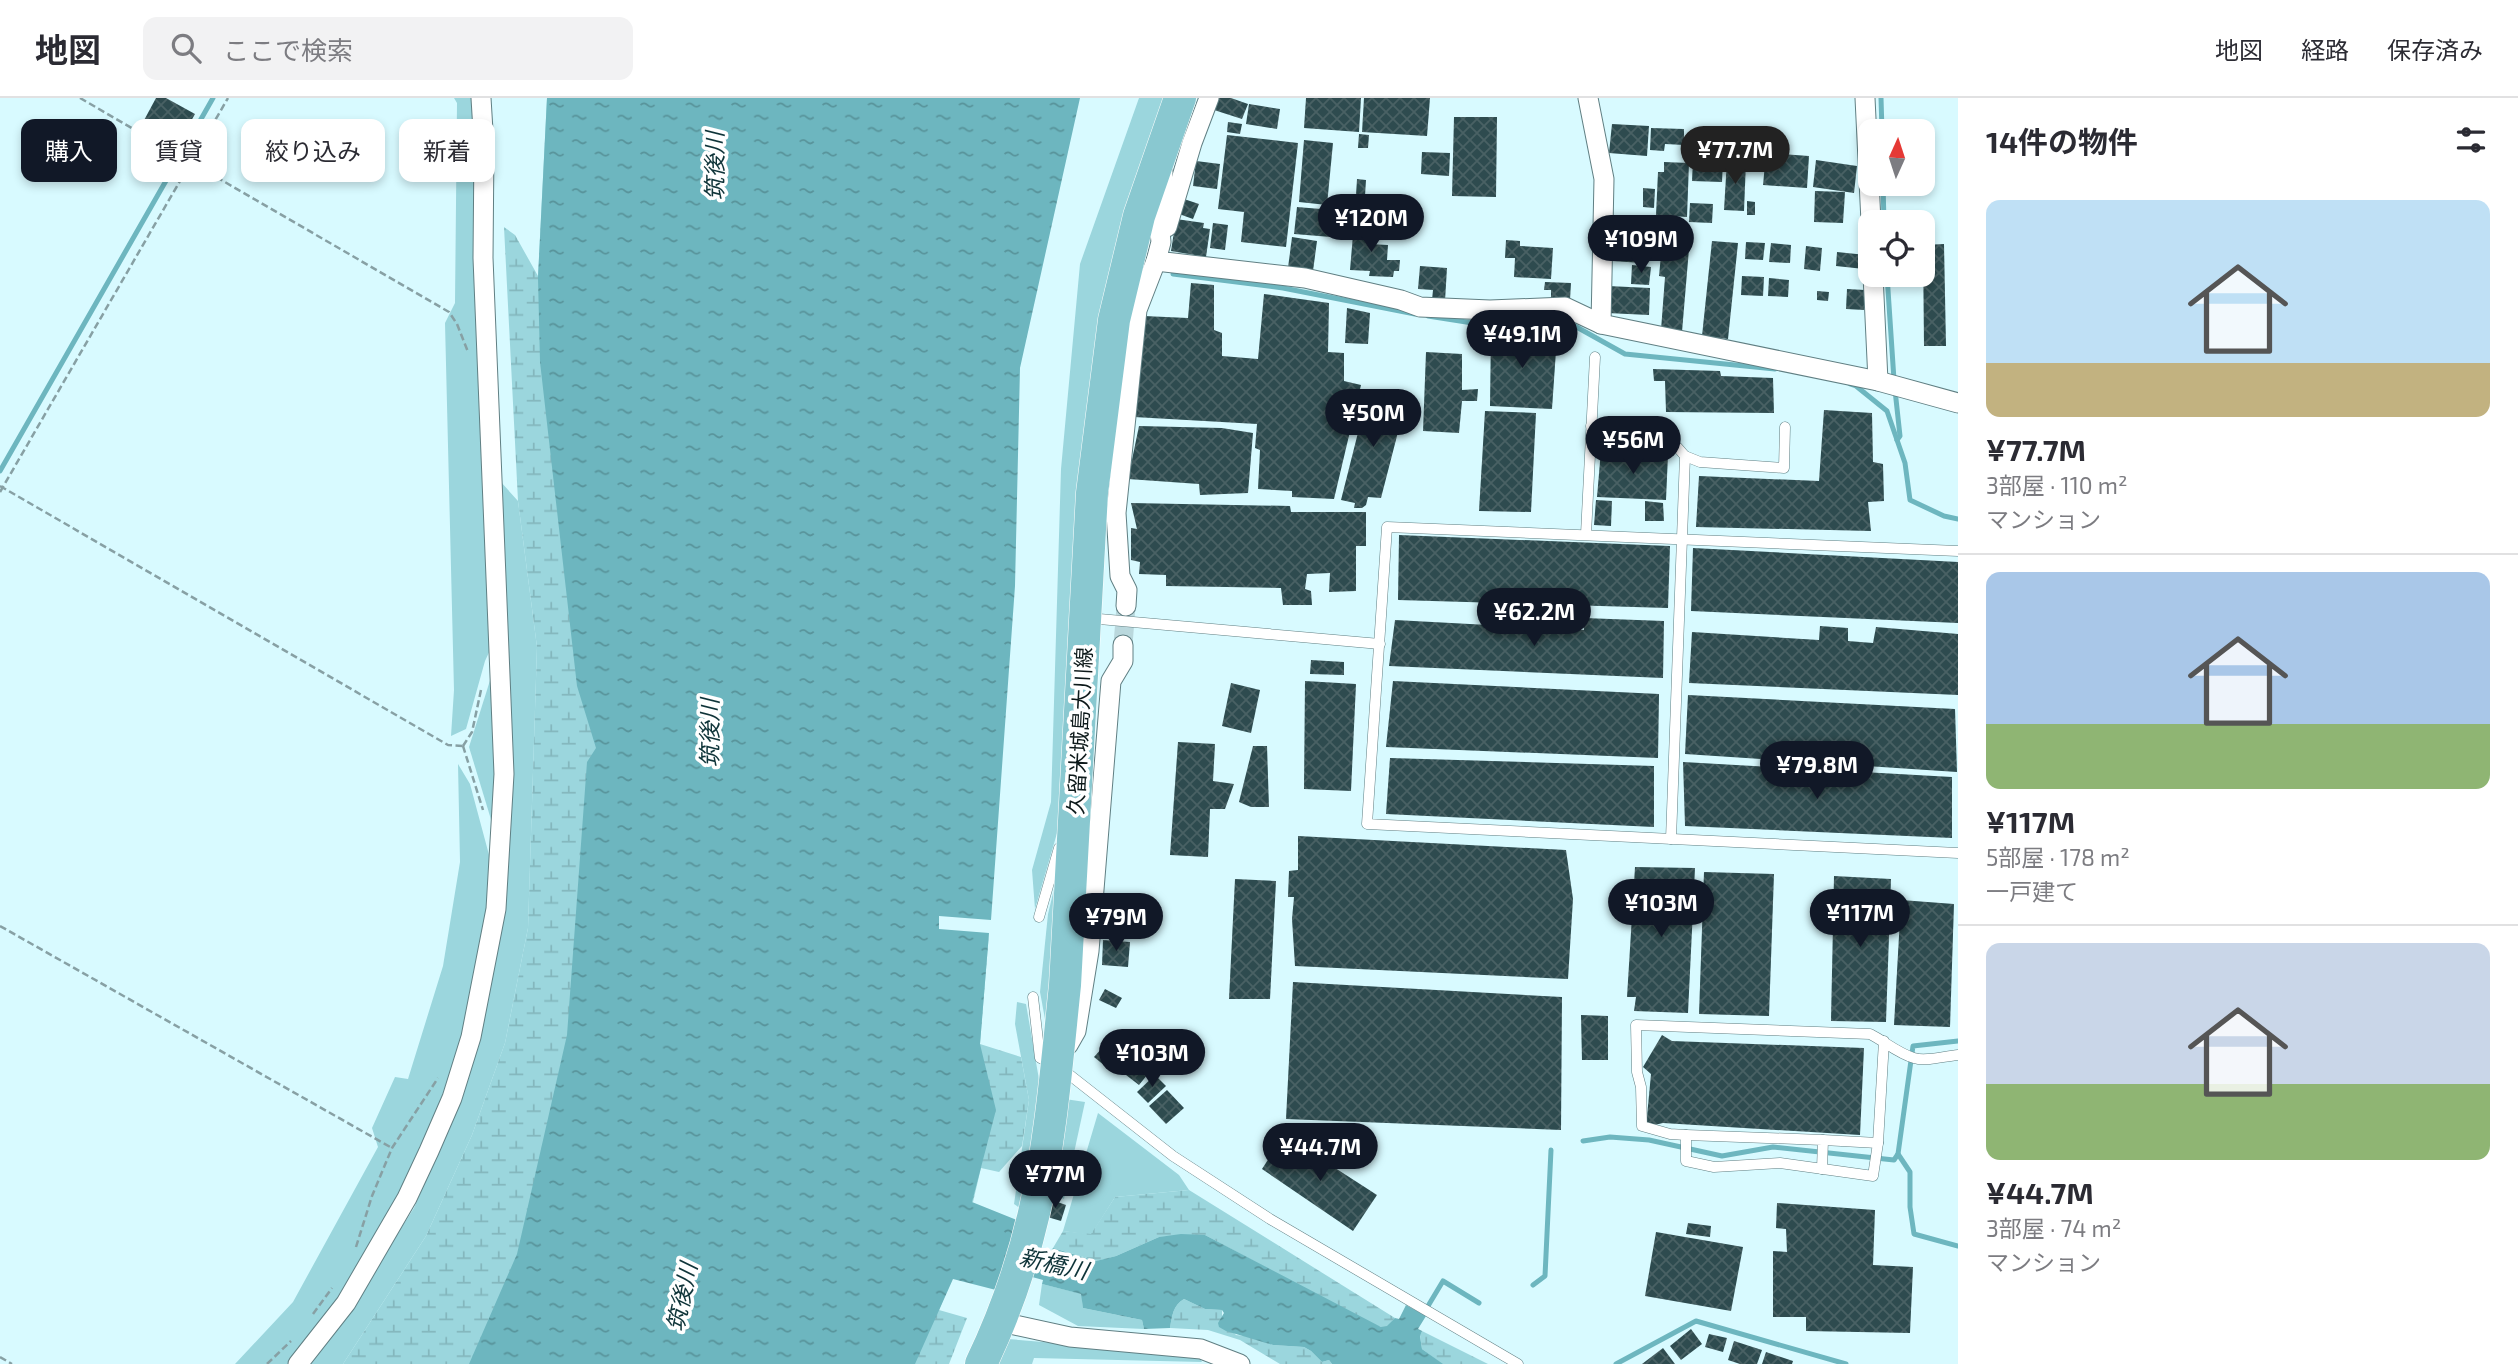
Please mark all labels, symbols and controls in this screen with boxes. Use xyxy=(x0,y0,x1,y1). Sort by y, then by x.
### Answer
search box xyxy=(143,17,633,80)
text: 地図 xyxy=(35,29,101,69)
icon: search xyxy=(167,29,205,67)
text: ここで検索 xyxy=(223,34,353,65)
text: 地図 xyxy=(2215,35,2263,64)
text: 経路 xyxy=(2301,35,2349,64)
text: 保存済み xyxy=(2387,35,2483,64)
chip: 購入 xyxy=(21,119,117,182)
chip: 賃貸 xyxy=(131,119,227,182)
chip: 絞り込み xyxy=(241,119,385,182)
chip: 新着 xyxy=(399,119,495,182)
north arrow xyxy=(1858,119,1936,196)
map controls xyxy=(1858,119,1935,287)
icon: filters xyxy=(2452,121,2490,159)
text: 14件の物件 xyxy=(1986,123,2138,159)
pin: ¥77.7M xyxy=(1678,126,1792,186)
water label: 筑後川 xyxy=(700,129,728,201)
text: ¥77.7M xyxy=(1697,135,1773,163)
pin: ¥120M xyxy=(1322,194,1420,254)
text: ¥120M xyxy=(1334,203,1408,231)
button: locate xyxy=(1858,210,1935,287)
pin: ¥109M xyxy=(1592,216,1690,275)
text: ¥109M xyxy=(1604,224,1678,252)
icon: home xyxy=(2175,246,2301,372)
pin: ¥49.1M xyxy=(1465,310,1579,370)
text: ¥49.1M xyxy=(1482,319,1562,347)
pin: ¥50M xyxy=(1332,390,1414,449)
text: ¥50M xyxy=(1341,398,1405,426)
pin: ¥56M xyxy=(1592,416,1674,476)
text: ¥56M xyxy=(1602,425,1664,453)
text: ¥77.7M xyxy=(1986,431,2086,467)
text: 3部屋 · 110 m² xyxy=(1986,471,2127,499)
text: マンション xyxy=(1986,505,2101,533)
pin: ¥62.2M xyxy=(1477,588,1591,648)
text: ¥62.2M xyxy=(1493,597,1575,625)
icon: home xyxy=(2175,618,2301,744)
street label: 久留米城島大川線 xyxy=(1062,646,1096,816)
water label: 筑後川 xyxy=(695,696,723,768)
pin: ¥79.8M xyxy=(1760,742,1874,801)
text: ¥79.8M xyxy=(1776,750,1858,778)
text: ¥117M xyxy=(1986,803,2075,839)
text: 5部屋 · 178 m² xyxy=(1986,843,2130,871)
text: 一戸建て xyxy=(1986,877,2078,905)
pin: ¥103M xyxy=(1612,880,1710,939)
text: ¥103M xyxy=(1624,888,1698,916)
pin: ¥117M xyxy=(1811,890,1909,949)
pin: ¥79M xyxy=(1075,894,1157,953)
text: ¥117M xyxy=(1826,898,1894,926)
text: ¥79M xyxy=(1085,902,1147,930)
icon: home xyxy=(2175,989,2301,1115)
pin: ¥103M xyxy=(1103,1030,1201,1089)
text: ¥103M xyxy=(1115,1038,1189,1066)
pin: ¥44.7M xyxy=(1263,1124,1377,1183)
text: ¥44.7M xyxy=(1279,1132,1361,1160)
pin: ¥77M xyxy=(1014,1150,1096,1210)
text: ¥77M xyxy=(1025,1159,1085,1187)
text: ¥44.7M xyxy=(1986,1174,2094,1210)
text: 3部屋 · 74 m² xyxy=(1986,1214,2121,1242)
water label: 新橋川 xyxy=(1017,1242,1094,1285)
text: マンション xyxy=(1986,1248,2101,1276)
water label: 筑後川 xyxy=(660,1257,702,1334)

